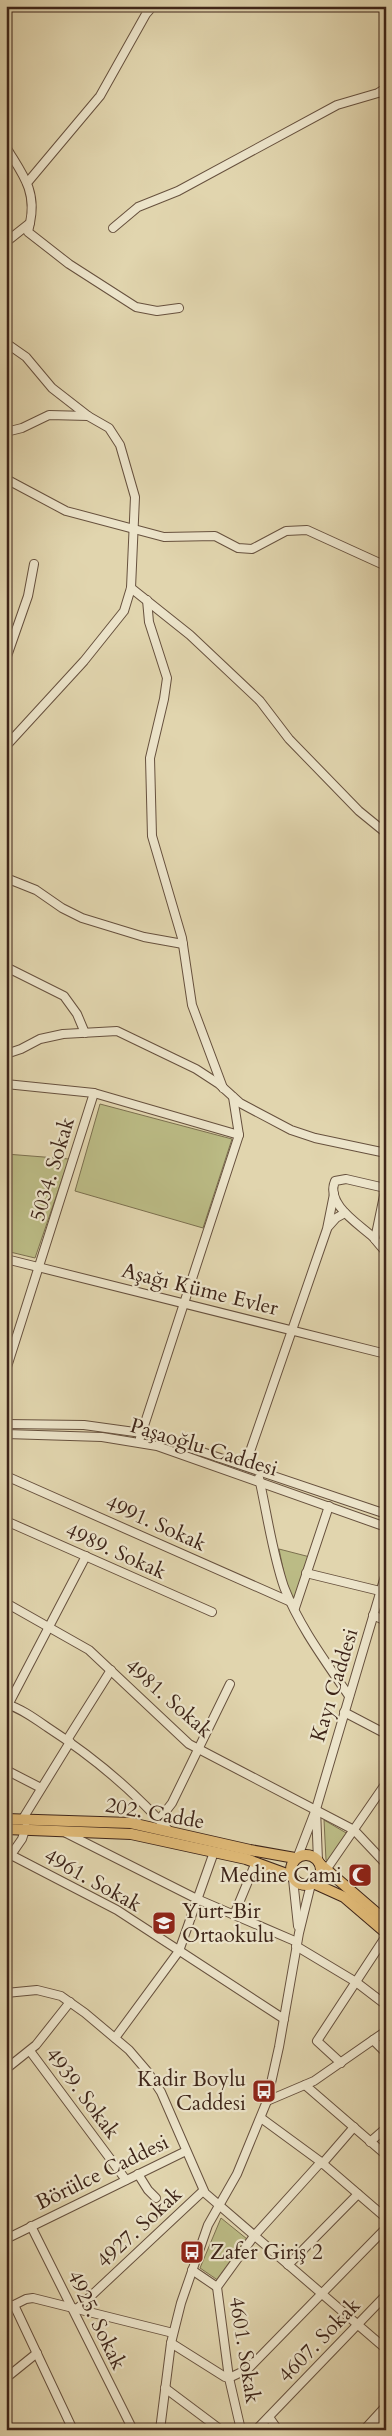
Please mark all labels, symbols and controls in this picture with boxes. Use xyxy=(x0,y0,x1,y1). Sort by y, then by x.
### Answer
street label: 5034. Sokak xyxy=(23,1113,82,1225)
street label: Aşağı Küme Evler xyxy=(118,1256,282,1323)
street label: Paşaoğlu Caddesi xyxy=(126,1411,281,1484)
street label: 4991. Sokak xyxy=(101,1488,211,1559)
street label: 4989. Sokak xyxy=(61,1516,171,1587)
street label: Kayı Caddesi xyxy=(303,1625,366,1745)
street label: 4981. Sokak xyxy=(119,1652,219,1745)
street label: 202. Cadde xyxy=(103,1791,207,1836)
street label: 4961. Sokak xyxy=(39,1842,147,1920)
place label: Medine Cami xyxy=(220,1861,342,1890)
mosque icon: Medine Cami xyxy=(347,1862,373,1888)
place label: Yurt-Bir Ortaokulu xyxy=(182,1897,275,1950)
school or university icon: Yurt-Bir Ortaokulu xyxy=(151,1910,177,1936)
street label: 4939. Sokak xyxy=(39,2042,127,2146)
place label: Kadir Boylu Caddesi xyxy=(137,2065,246,2118)
bus stop icon: Kadir Boylu Caddesi xyxy=(251,2078,277,2104)
street label: Börülce Caddesi xyxy=(31,2128,174,2217)
street label: 4927. Sokak xyxy=(90,2180,189,2275)
place label: Zafer Giriş 2 xyxy=(210,2238,323,2267)
bus stop icon: Zafer Giriş 2 xyxy=(179,2239,205,2265)
street label: 4925. Sokak xyxy=(60,2266,133,2376)
street label: 4607. Sokak xyxy=(272,2291,368,2389)
street label: 4601. Sokak xyxy=(222,2295,267,2406)

